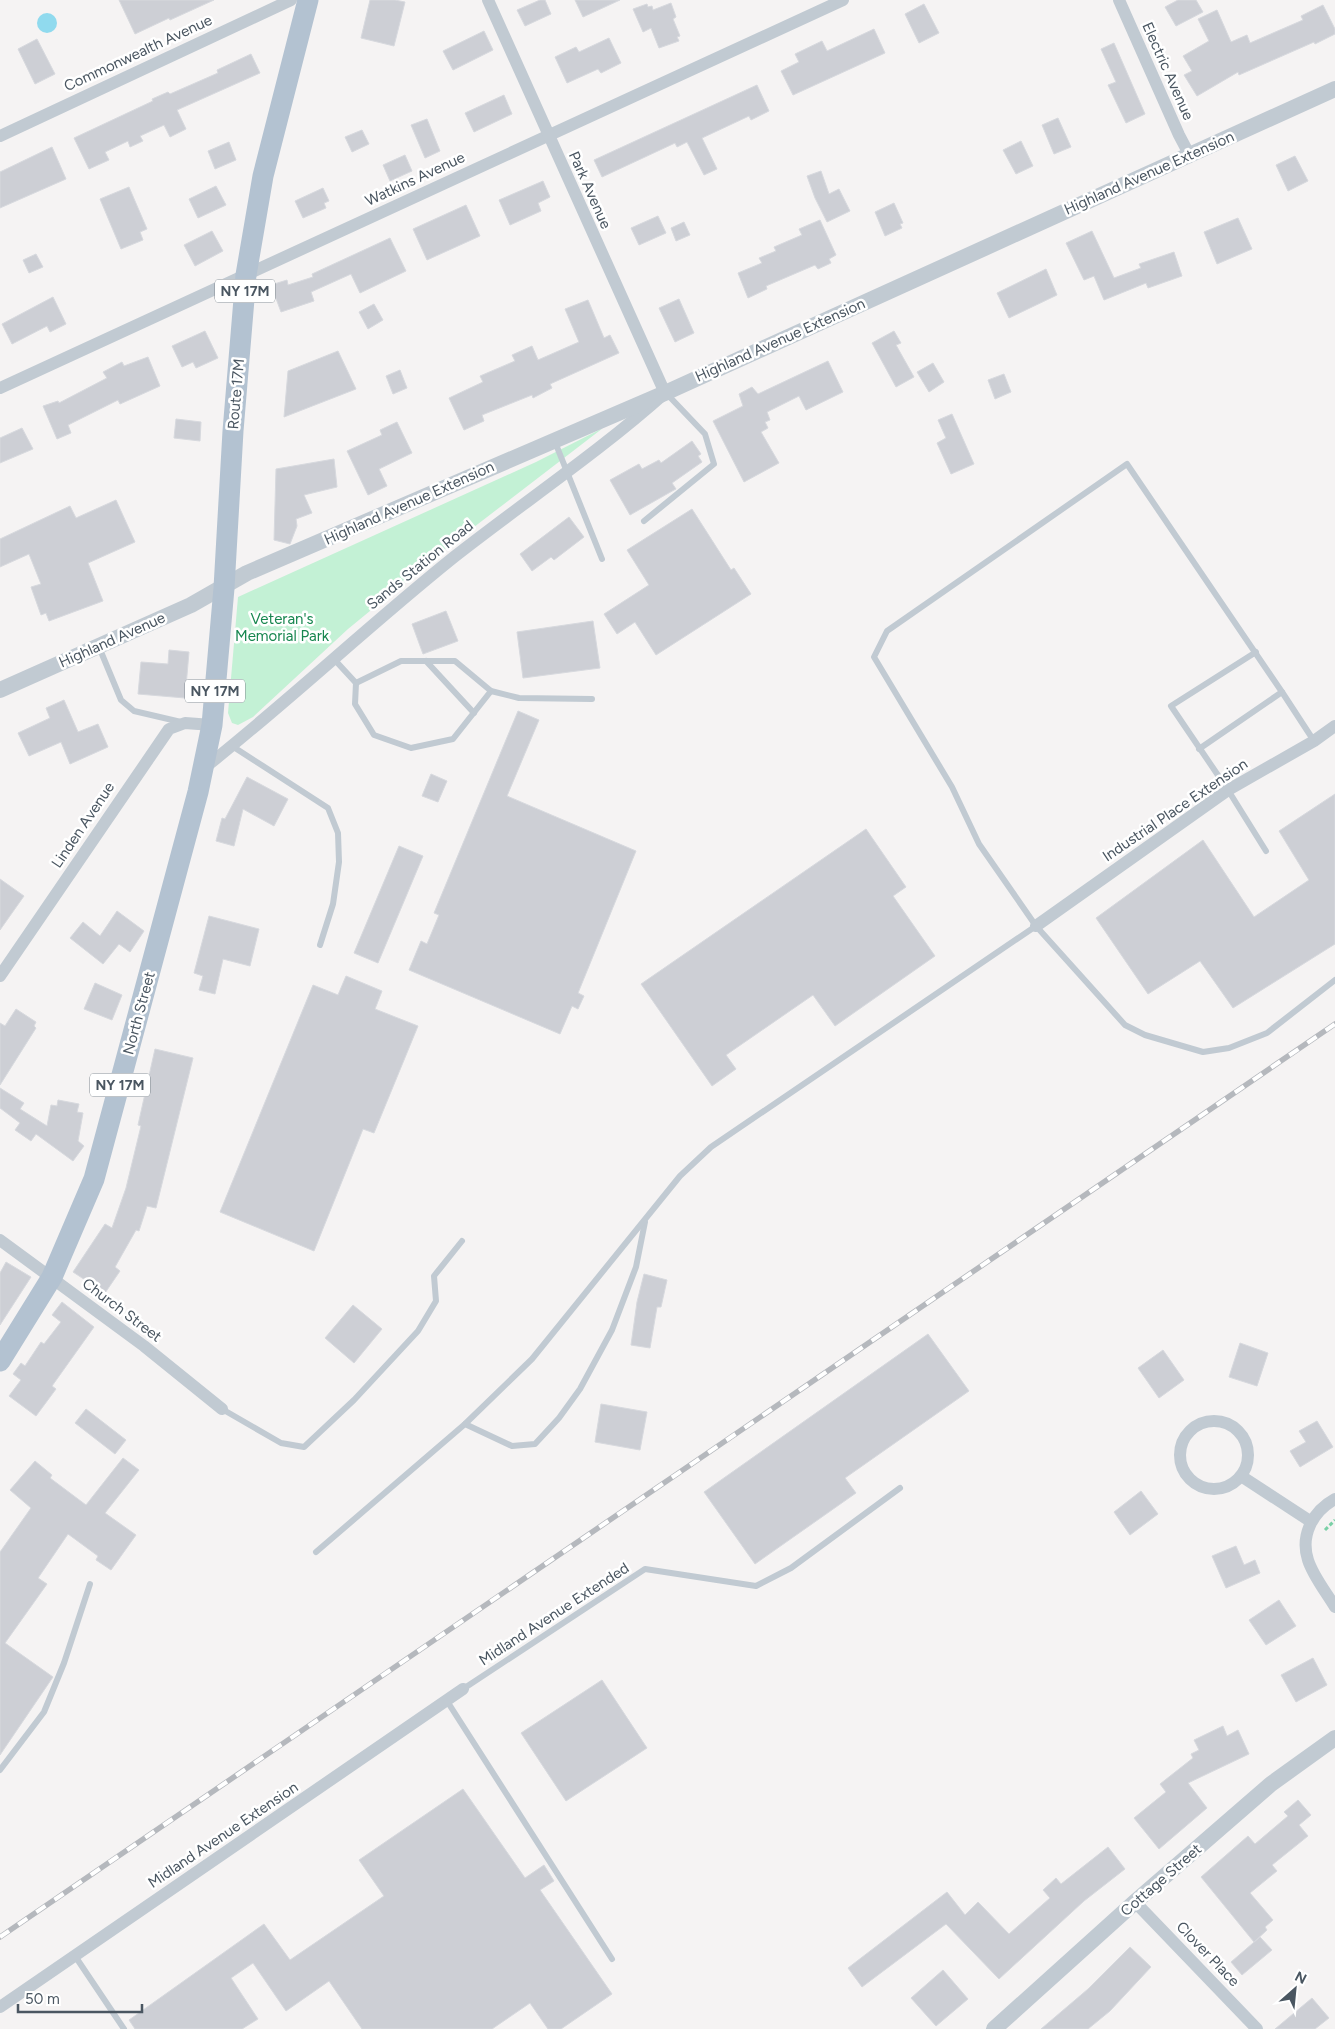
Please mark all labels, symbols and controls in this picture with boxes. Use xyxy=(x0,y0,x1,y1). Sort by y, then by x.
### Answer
street label: Commonwealth Avenue xyxy=(61,11,215,95)
street label: Electric Avenue xyxy=(1138,19,1198,123)
street label: Highland Avenue Extension xyxy=(1061,127,1237,219)
street label: Watkins Avenue xyxy=(362,148,468,210)
street label: Park Avenue xyxy=(565,148,615,232)
road number: NY 17M xyxy=(215,280,275,302)
street label: Highland Avenue Extension xyxy=(692,294,868,386)
street label: Route 17M xyxy=(224,358,248,430)
street label: Highland Avenue Extension xyxy=(321,457,497,549)
street label: Sands Station Road xyxy=(363,517,477,613)
street label: Highland Avenue xyxy=(56,608,168,672)
park label: Veteran's Memorial Park xyxy=(235,610,330,645)
road number: NY 17M xyxy=(185,679,245,702)
street label: Industrial Place Extension xyxy=(1099,755,1251,865)
street label: Linden Avenue xyxy=(48,779,118,871)
street label: North Street xyxy=(119,969,159,1056)
road number: NY 17M xyxy=(90,1074,150,1096)
street label: Church Street xyxy=(79,1274,166,1346)
street label: Midland Avenue Extended xyxy=(476,1559,632,1669)
street label: Midland Avenue Extension xyxy=(145,1778,301,1892)
street label: Cottage Street xyxy=(1117,1840,1205,1920)
street label: Clover Place xyxy=(1173,1918,1243,1990)
north arrow xyxy=(1270,1964,1320,2014)
text: N xyxy=(1292,1968,1309,1988)
scale bar xyxy=(18,1982,141,2014)
text: 50 m xyxy=(25,1990,60,2008)

